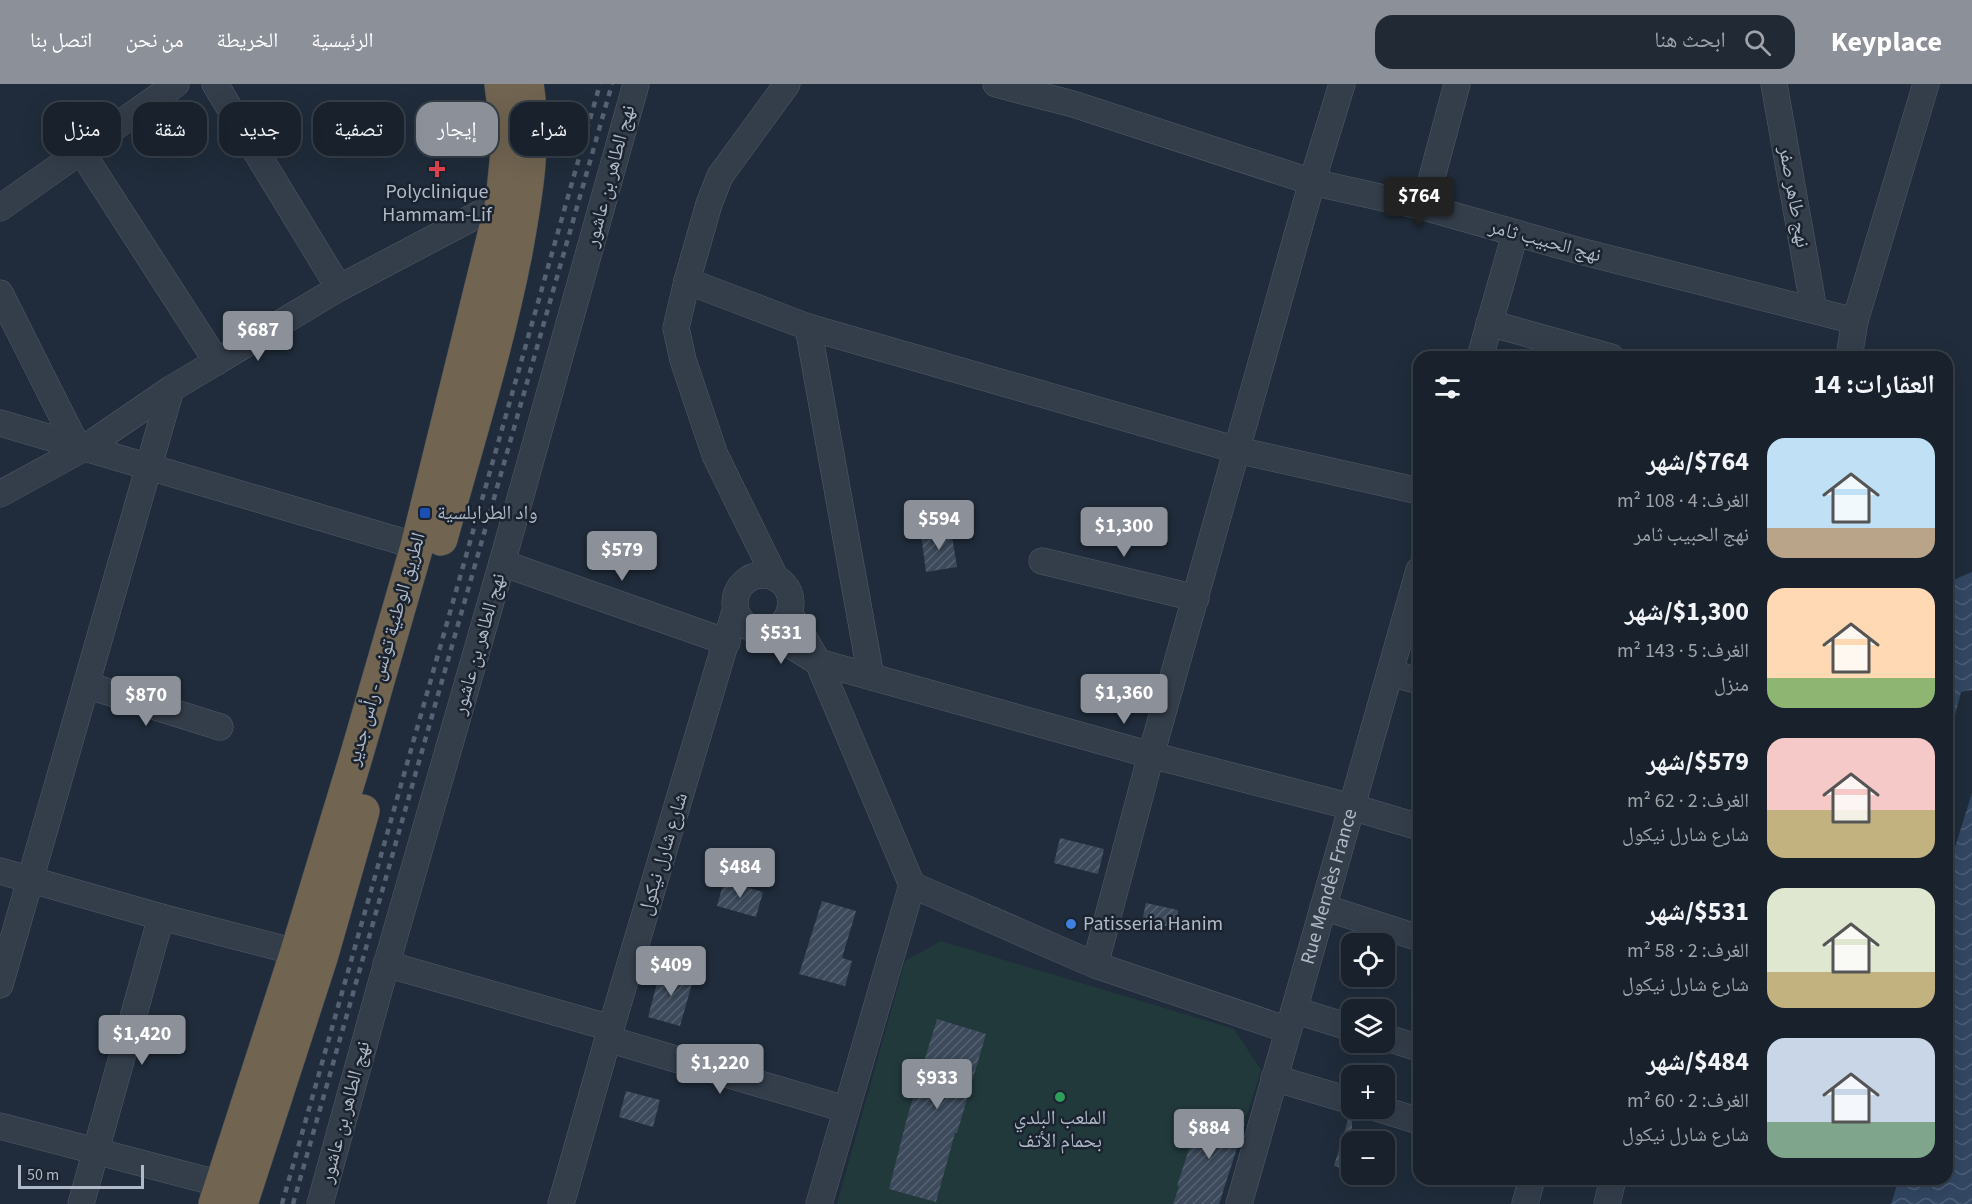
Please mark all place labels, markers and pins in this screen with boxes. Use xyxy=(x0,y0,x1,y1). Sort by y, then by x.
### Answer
marker: Polyclinique Hammam-Lif xyxy=(428,160,446,178)
pin: $764 xyxy=(1383,177,1455,228)
place label: Polyclinique Hammam-Lif xyxy=(382,178,493,229)
pin: $687 xyxy=(222,311,294,362)
place label: واد الطرابلسية xyxy=(437,499,538,527)
pin: $594 xyxy=(903,500,975,551)
marker: واد الطرابلسية xyxy=(418,506,432,520)
pin: $1,300 xyxy=(1075,507,1173,558)
pin: $579 xyxy=(586,531,658,582)
pin: $531 xyxy=(745,614,817,665)
pin: $1,360 xyxy=(1075,674,1173,725)
pin: $870 xyxy=(110,676,182,727)
pin: $484 xyxy=(704,848,776,899)
place label: Patisseria Hanim xyxy=(1083,910,1223,938)
marker: Patisseria Hanim xyxy=(1064,917,1078,931)
pin: $409 xyxy=(635,946,707,997)
pin: $1,420 xyxy=(93,1015,191,1066)
pin: $1,220 xyxy=(671,1044,769,1095)
pin: $933 xyxy=(901,1059,973,1110)
marker: الملعب البلدي بحمام الأتف xyxy=(1053,1090,1067,1104)
place label: الملعب البلدي بحمام الأتف xyxy=(1014,1104,1106,1155)
pin: $884 xyxy=(1173,1109,1245,1160)

